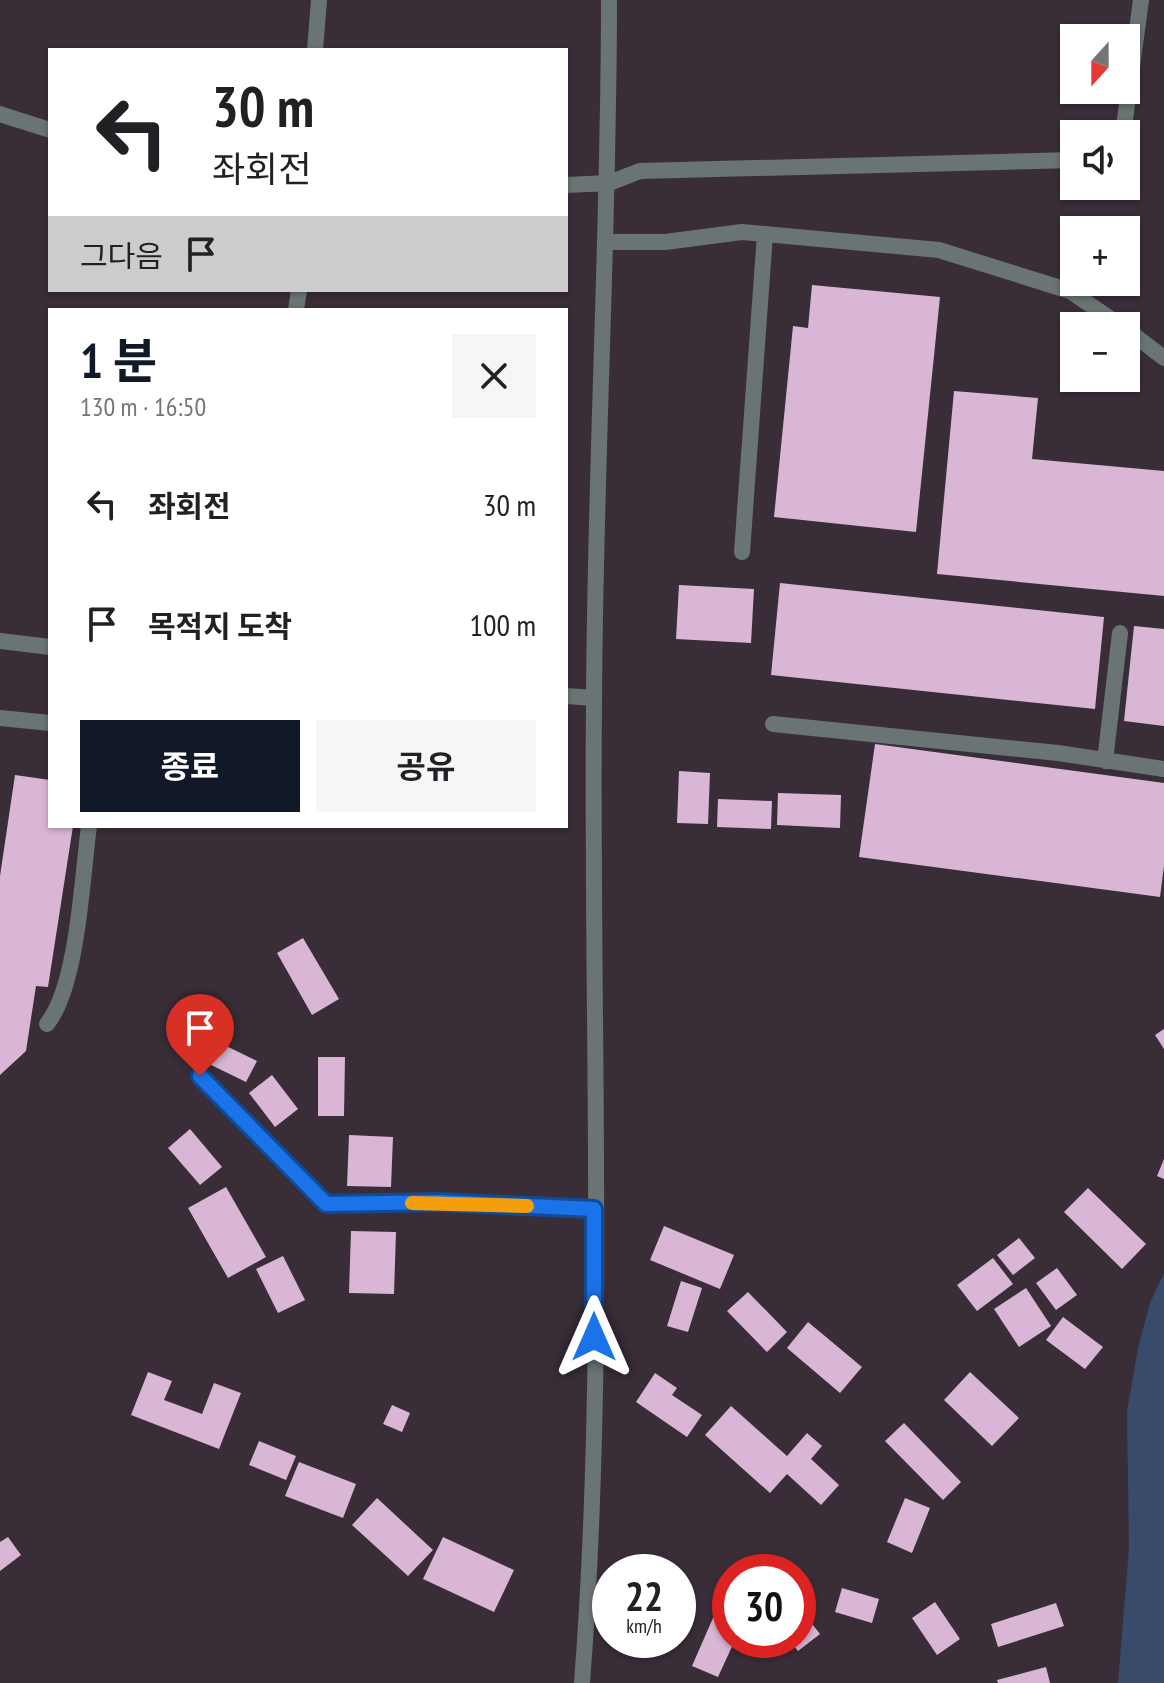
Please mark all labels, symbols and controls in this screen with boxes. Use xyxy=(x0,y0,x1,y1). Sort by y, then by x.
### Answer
north arrow xyxy=(1060,24,1140,104)
map controls xyxy=(1060,24,1140,392)
text: 30 m xyxy=(212,70,314,142)
icon: left xyxy=(80,80,184,184)
button: sound xyxy=(1060,120,1140,200)
text: 좌회전 xyxy=(212,145,311,192)
button: + xyxy=(1060,216,1140,296)
icon: arrive xyxy=(179,232,223,276)
text: 그다음 xyxy=(80,236,163,275)
button: − xyxy=(1060,312,1140,392)
text: 1 분 xyxy=(80,329,157,391)
button: close xyxy=(452,334,536,418)
text: 130 m · 16:50 xyxy=(80,390,206,423)
icon: left xyxy=(80,482,124,526)
text: 30 m xyxy=(483,485,536,524)
text: 좌회전 xyxy=(148,486,231,525)
icon: arrive xyxy=(80,602,124,646)
text: 100 m xyxy=(470,605,536,644)
text: 목적지 도착 xyxy=(148,606,292,645)
button: 종료 xyxy=(80,720,300,812)
button: 공유 xyxy=(316,720,536,812)
pin xyxy=(166,994,234,1076)
icon: arrive xyxy=(178,1006,222,1050)
position arrow xyxy=(552,1295,636,1379)
speed limit sign: 30 xyxy=(712,1554,816,1658)
text: 22 xyxy=(625,1570,663,1622)
text: km/h xyxy=(626,1613,662,1639)

